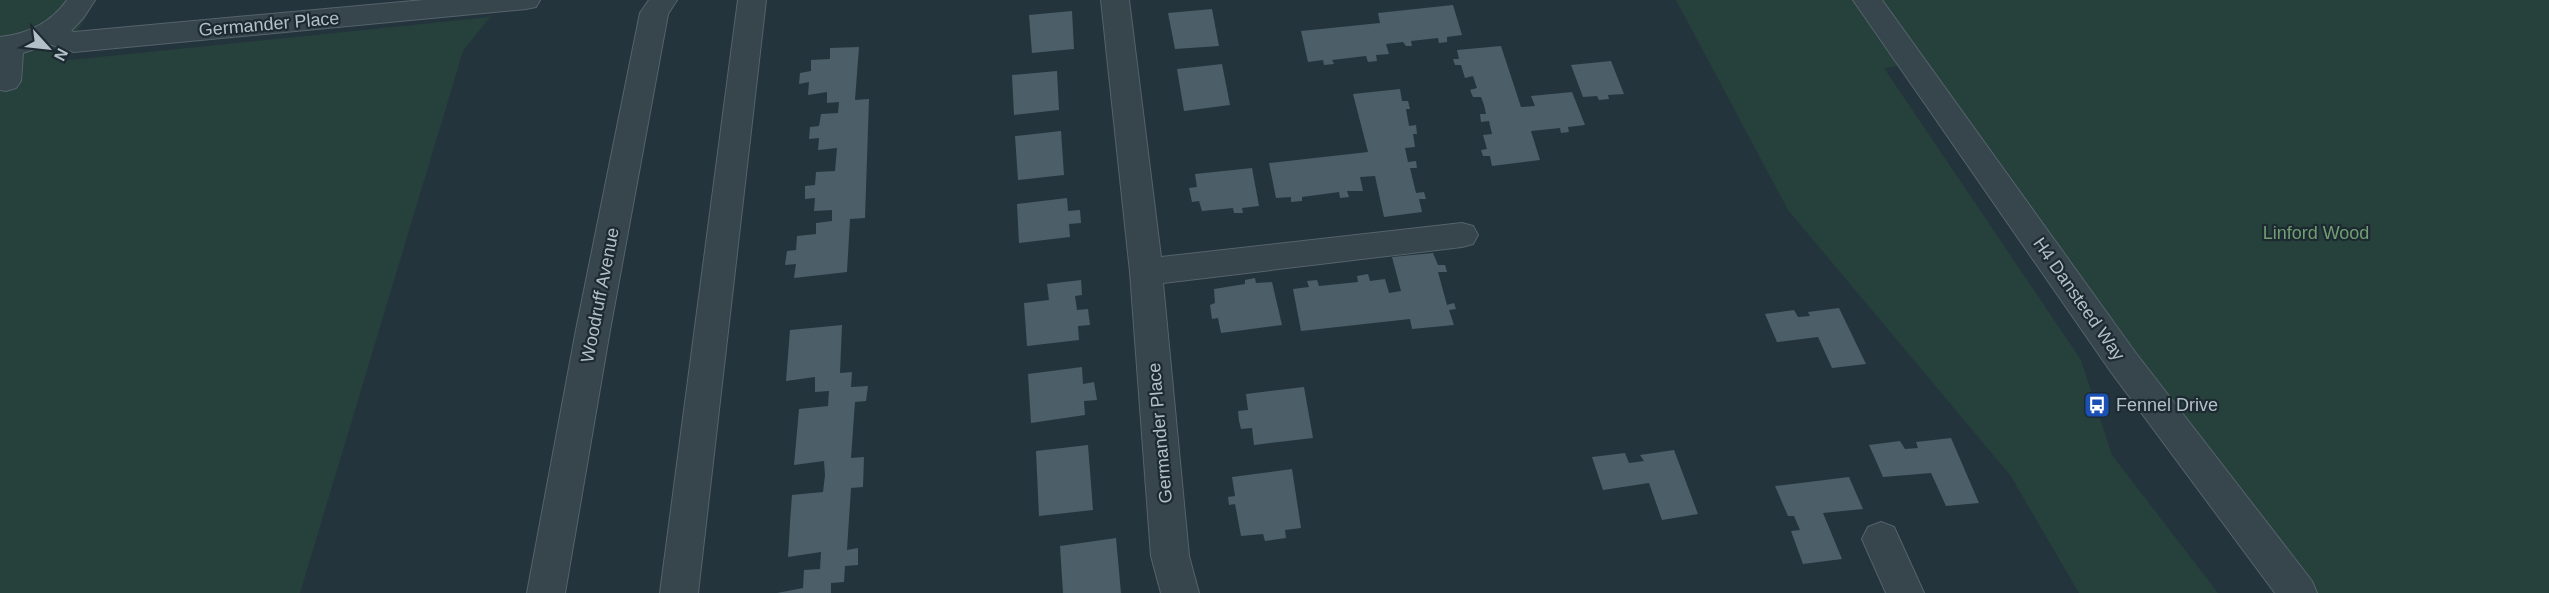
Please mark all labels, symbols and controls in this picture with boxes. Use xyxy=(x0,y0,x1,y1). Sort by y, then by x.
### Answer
street label: Germander Place xyxy=(198,8,340,40)
north arrow xyxy=(18,18,78,78)
text: N xyxy=(51,46,71,64)
park label: Linford Wood xyxy=(2263,223,2369,243)
street label: Woodruff Avenue xyxy=(577,226,623,364)
street label: H4 Dansteed Way xyxy=(2029,234,2129,364)
street label: Germander Place xyxy=(1144,362,1176,504)
bus stop icon: Fennel Drive xyxy=(2082,390,2112,420)
place label: Fennel Drive xyxy=(2116,395,2218,415)

